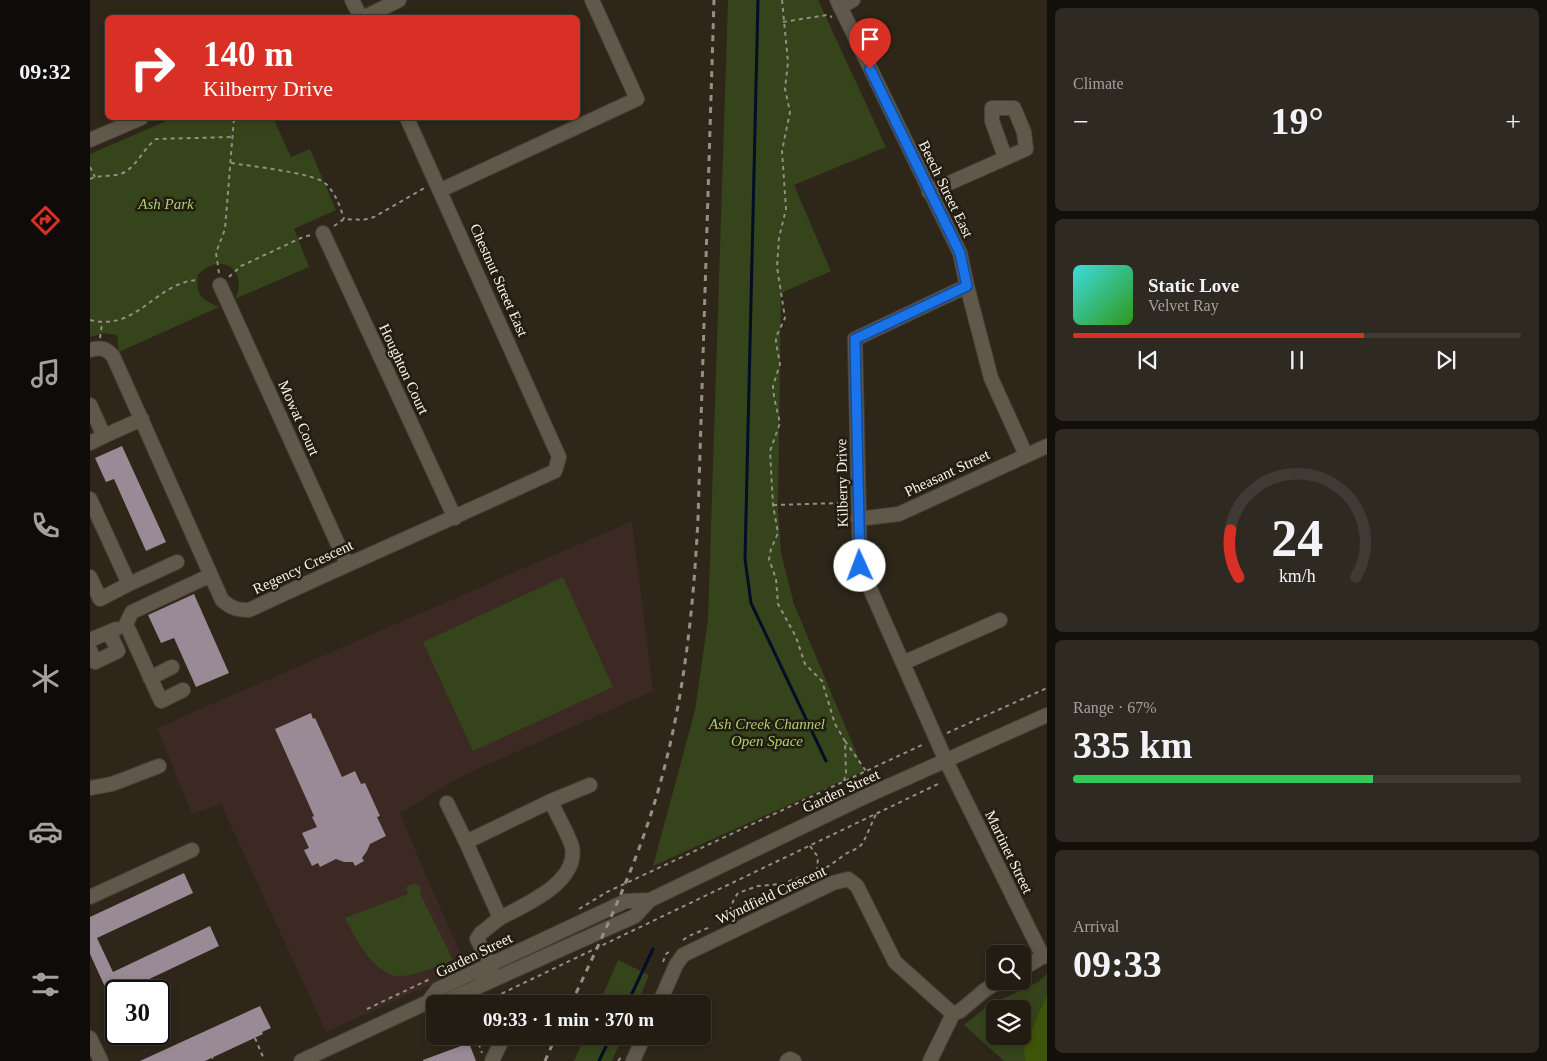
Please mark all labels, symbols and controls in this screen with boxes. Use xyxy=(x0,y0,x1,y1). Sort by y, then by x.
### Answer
pin xyxy=(849,18,891,69)
icon: arrive xyxy=(856,25,884,53)
icon: right xyxy=(120,35,185,100)
text: 140 m xyxy=(203,35,293,74)
text: 09:32 xyxy=(19,59,71,84)
text: Climate xyxy=(1073,75,1124,92)
text: Kilberry Drive xyxy=(203,76,333,101)
text: 19° xyxy=(1270,100,1324,142)
text: − xyxy=(1073,106,1089,137)
text: + xyxy=(1505,106,1521,137)
street label: Beech Street East xyxy=(916,138,977,241)
park label: Ash Park xyxy=(137,196,194,212)
icon: directions xyxy=(28,203,63,238)
street label: Chestnut Street East xyxy=(467,221,531,340)
text: Static Love xyxy=(1148,275,1239,296)
text: Velvet Ray xyxy=(1148,297,1219,314)
street label: Houghton Court xyxy=(376,321,432,418)
icon: previous xyxy=(1134,346,1162,374)
icon: pause xyxy=(1283,346,1311,374)
icon: next xyxy=(1432,346,1460,374)
icon: music xyxy=(28,356,63,391)
street label: Mowat Court xyxy=(275,378,323,459)
street label: Kilberry Drive xyxy=(833,438,851,527)
street label: Pheasant Street xyxy=(902,446,993,500)
icon: phone xyxy=(28,508,63,543)
text: 24 xyxy=(1271,510,1323,567)
street label: Regency Crescent xyxy=(250,536,356,597)
position arrow xyxy=(833,539,885,591)
text: km/h xyxy=(1279,566,1315,586)
icon: climate xyxy=(28,661,63,696)
text: Range · 67% xyxy=(1073,699,1157,716)
park label: Ash Creek Channel Open Space xyxy=(708,716,825,749)
text: 335 km xyxy=(1073,724,1192,766)
street label: Garden Street xyxy=(800,766,883,816)
street label: Martinet Street xyxy=(982,808,1036,897)
icon: car xyxy=(28,814,63,849)
street label: Wyndfield Crescent xyxy=(713,862,829,927)
text: Arrival xyxy=(1073,918,1119,935)
street label: Garden Street xyxy=(433,929,515,980)
text: 09:33 xyxy=(1073,943,1162,985)
map controls xyxy=(986,945,1031,1045)
button: search xyxy=(986,945,1031,990)
icon: filters xyxy=(28,967,63,1002)
speed limit sign: 30 xyxy=(105,980,170,1045)
button: layers xyxy=(986,1000,1031,1045)
text: 09:33 · 1 min · 370 m xyxy=(483,1009,654,1030)

